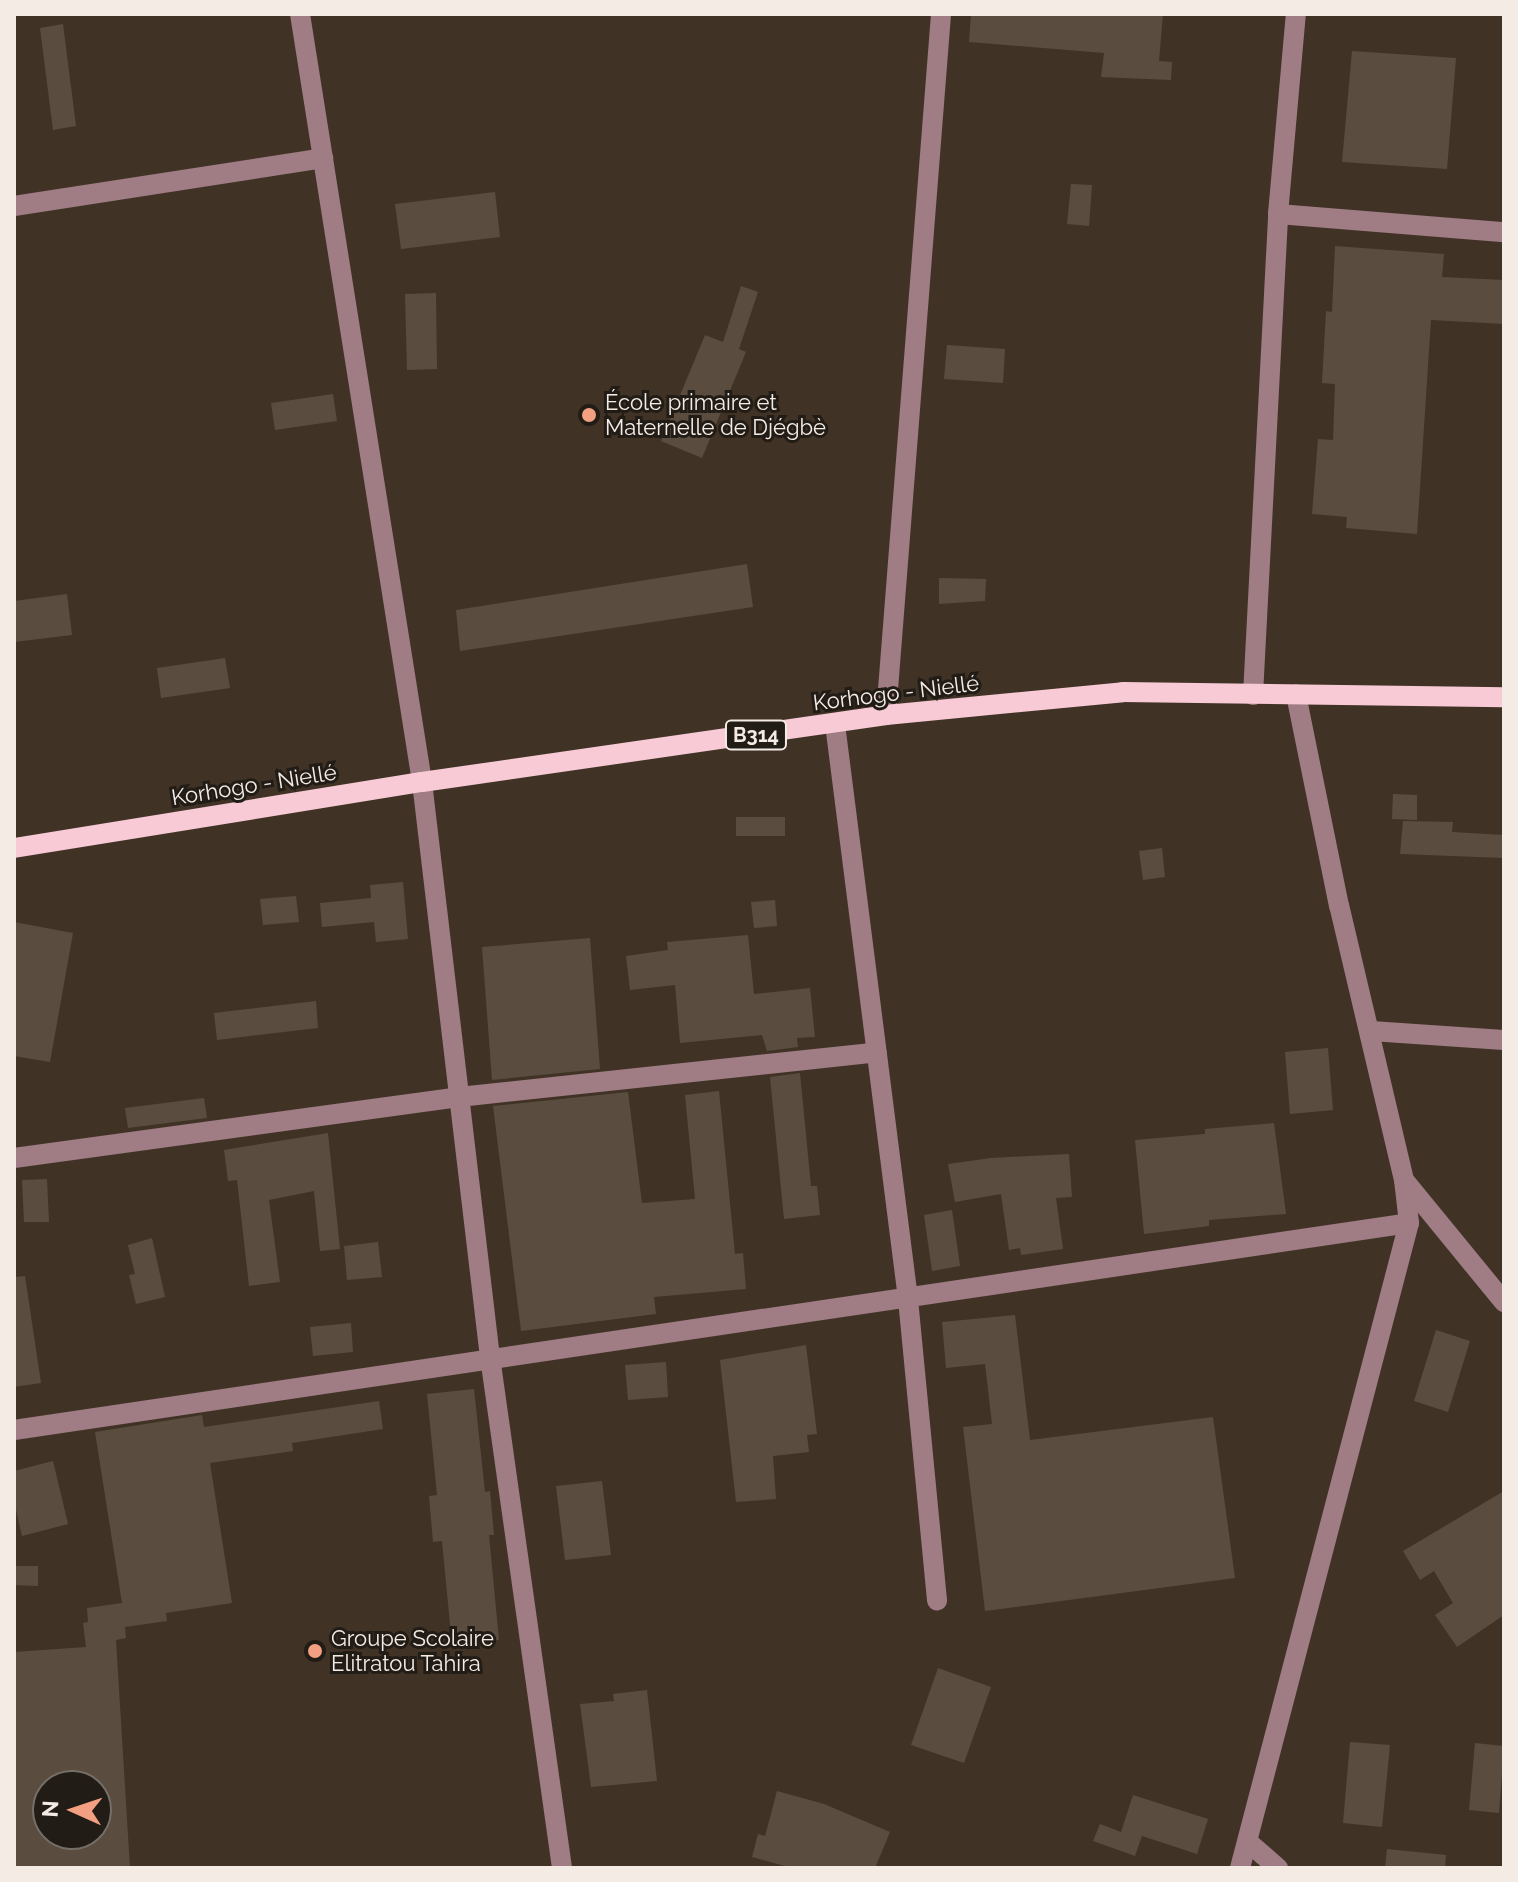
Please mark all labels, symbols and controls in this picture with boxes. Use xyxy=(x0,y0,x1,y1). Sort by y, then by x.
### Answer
place label: École primaire et Maternelle de Djégbè xyxy=(605,389,826,440)
marker: École primaire et Maternelle de Djégbè xyxy=(580,406,598,424)
street label: Korhogo - Niellé xyxy=(812,670,980,716)
road number: B314 xyxy=(724,719,788,751)
street label: Korhogo - Niellé xyxy=(169,759,339,811)
place label: Groupe Scolaire Elitratou Tahira xyxy=(331,1625,494,1676)
marker: Groupe Scolaire Elitratou Tahira xyxy=(306,1642,324,1660)
north arrow xyxy=(32,1770,112,1850)
text: N xyxy=(37,1800,63,1818)

